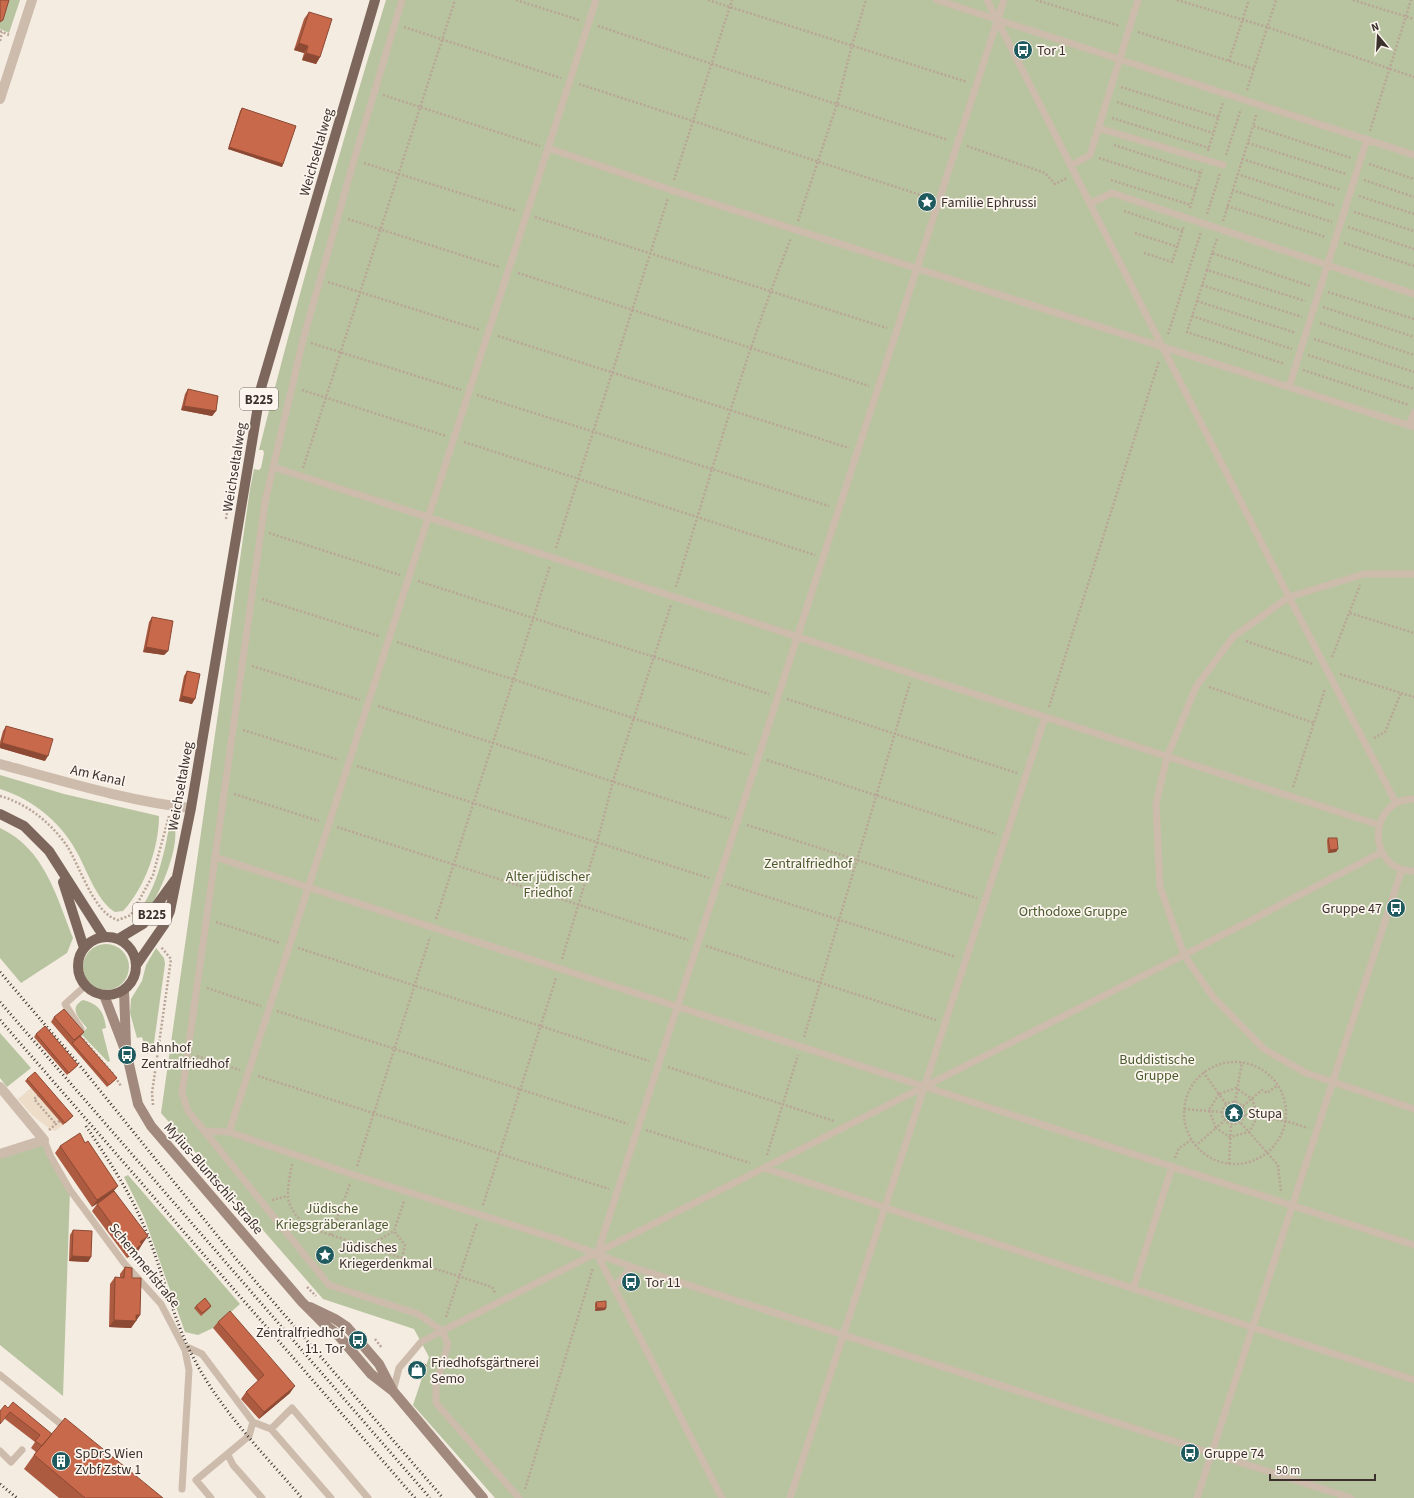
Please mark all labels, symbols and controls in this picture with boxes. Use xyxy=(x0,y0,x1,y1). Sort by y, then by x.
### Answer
north arrow xyxy=(1358,16,1398,56)
text: N xyxy=(1369,19,1381,35)
bus stop icon: Tor 1 xyxy=(1012,39,1034,61)
place label: Tor 1 xyxy=(1037,41,1066,61)
street label: Weichseltalweg xyxy=(295,106,339,199)
place icon: Familie Ephrussi xyxy=(916,191,938,213)
place label: Familie Ephrussi xyxy=(941,193,1037,213)
road number: B225 xyxy=(240,388,278,410)
street label: Weichseltalweg xyxy=(218,421,252,514)
street label: Weichseltalweg xyxy=(163,740,199,833)
street label: Am Kanal xyxy=(69,760,127,792)
park label: Zentralfriedhof xyxy=(764,854,853,874)
park label: Alter jüdischer Friedhof xyxy=(506,867,590,903)
bus stop icon: Gruppe 47 xyxy=(1385,897,1407,919)
place label: Gruppe 47 xyxy=(1322,899,1382,919)
park label: Orthodoxe Gruppe xyxy=(1019,902,1127,922)
road number: B225 xyxy=(133,903,171,925)
place label: Bahnhof Zentralfriedhof xyxy=(141,1038,230,1074)
bus stop icon: Bahnhof Zentralfriedhof xyxy=(116,1044,138,1066)
park label: Buddistische Gruppe xyxy=(1119,1050,1195,1086)
temple icon: Stupa xyxy=(1223,1102,1245,1124)
place label: Stupa xyxy=(1248,1104,1282,1124)
street label: Mylius-Bluntschli-Straße xyxy=(159,1118,268,1239)
park label: Jüdische Kriegsgräberanlage xyxy=(275,1199,389,1235)
street label: Schemmerlstraße xyxy=(104,1219,185,1312)
place label: Jüdisches Kriegerdenkmal xyxy=(339,1238,433,1274)
place icon: Jüdisches Kriegerdenkmal xyxy=(314,1244,336,1266)
bus stop icon: Tor 11 xyxy=(620,1271,642,1293)
place label: Tor 11 xyxy=(645,1273,681,1293)
place label: Zentralfriedhof 11. Tor xyxy=(256,1323,345,1359)
bus stop icon: Zentralfriedhof 11. Tor xyxy=(347,1329,369,1351)
place label: Friedhofsgärtnerei Semo xyxy=(431,1353,539,1389)
shop icon: Friedhofsgärtnerei Semo xyxy=(406,1359,428,1381)
bus stop icon: Gruppe 74 xyxy=(1179,1442,1201,1464)
place label: SpDrS Wien Zvbf Zstw 1 xyxy=(75,1444,143,1480)
place label: Gruppe 74 xyxy=(1204,1444,1264,1464)
building icon: SpDrS Wien Zvbf Zstw 1 xyxy=(50,1450,72,1472)
scale bar xyxy=(1270,1456,1375,1482)
text: 50 m xyxy=(1276,1462,1300,1479)

